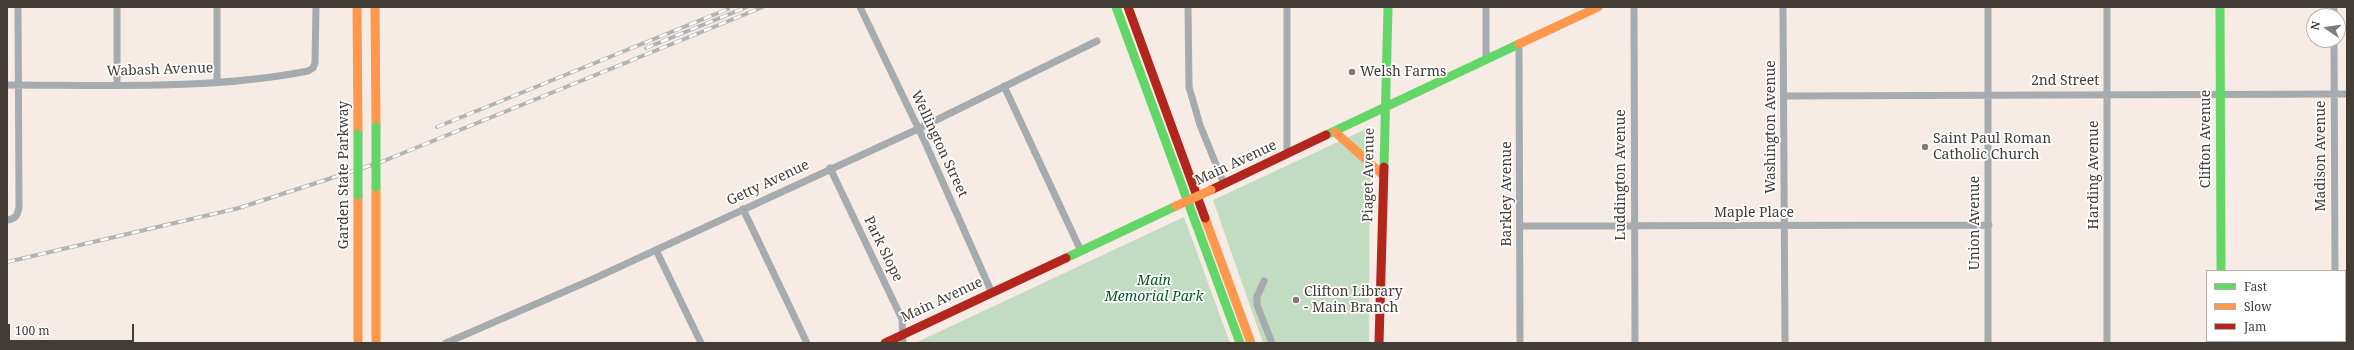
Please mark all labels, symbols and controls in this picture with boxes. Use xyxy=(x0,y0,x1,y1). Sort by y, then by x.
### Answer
north arrow xyxy=(2306,8,2346,48)
text: N xyxy=(2307,20,2323,31)
street label: Wabash Avenue xyxy=(106,60,214,80)
street label: Washington Avenue xyxy=(1763,60,1779,194)
place label: Welsh Farms xyxy=(1360,64,1446,80)
marker: Welsh Farms xyxy=(1347,67,1357,77)
street label: 2nd Street xyxy=(2031,73,2099,89)
street label: Wellington Street xyxy=(907,88,971,200)
street label: Clifton Avenue xyxy=(2198,90,2214,188)
street label: Madison Avenue xyxy=(2313,100,2329,212)
street label: Garden State Parkway xyxy=(336,101,352,249)
street label: Luddington Avenue xyxy=(1613,109,1629,241)
street label: Harding Avenue xyxy=(2086,121,2102,229)
street label: Piaget Avenue xyxy=(1360,128,1378,222)
place label: Saint Paul Roman Catholic Church xyxy=(1933,131,2051,164)
street label: Main Avenue xyxy=(1192,137,1280,189)
street label: Barkley Avenue xyxy=(1499,141,1515,247)
marker: Saint Paul Roman Catholic Church xyxy=(1920,142,1930,152)
street label: Getty Avenue xyxy=(724,157,812,209)
street label: Union Avenue xyxy=(1967,176,1983,270)
street label: Maple Place xyxy=(1714,205,1794,221)
street label: Park Slope xyxy=(860,213,906,285)
legend xyxy=(2206,270,2346,342)
park label: Main Memorial Park xyxy=(1105,273,1203,306)
street label: Main Avenue xyxy=(898,274,986,326)
text: Fast xyxy=(2244,278,2267,295)
place label: Clifton Library - Main Branch xyxy=(1304,284,1403,316)
marker: Clifton Library - Main Branch xyxy=(1291,295,1301,305)
text: Slow xyxy=(2244,298,2272,315)
scale bar xyxy=(10,316,136,342)
text: Jam xyxy=(2244,318,2266,335)
text: 100 m xyxy=(15,322,50,339)

